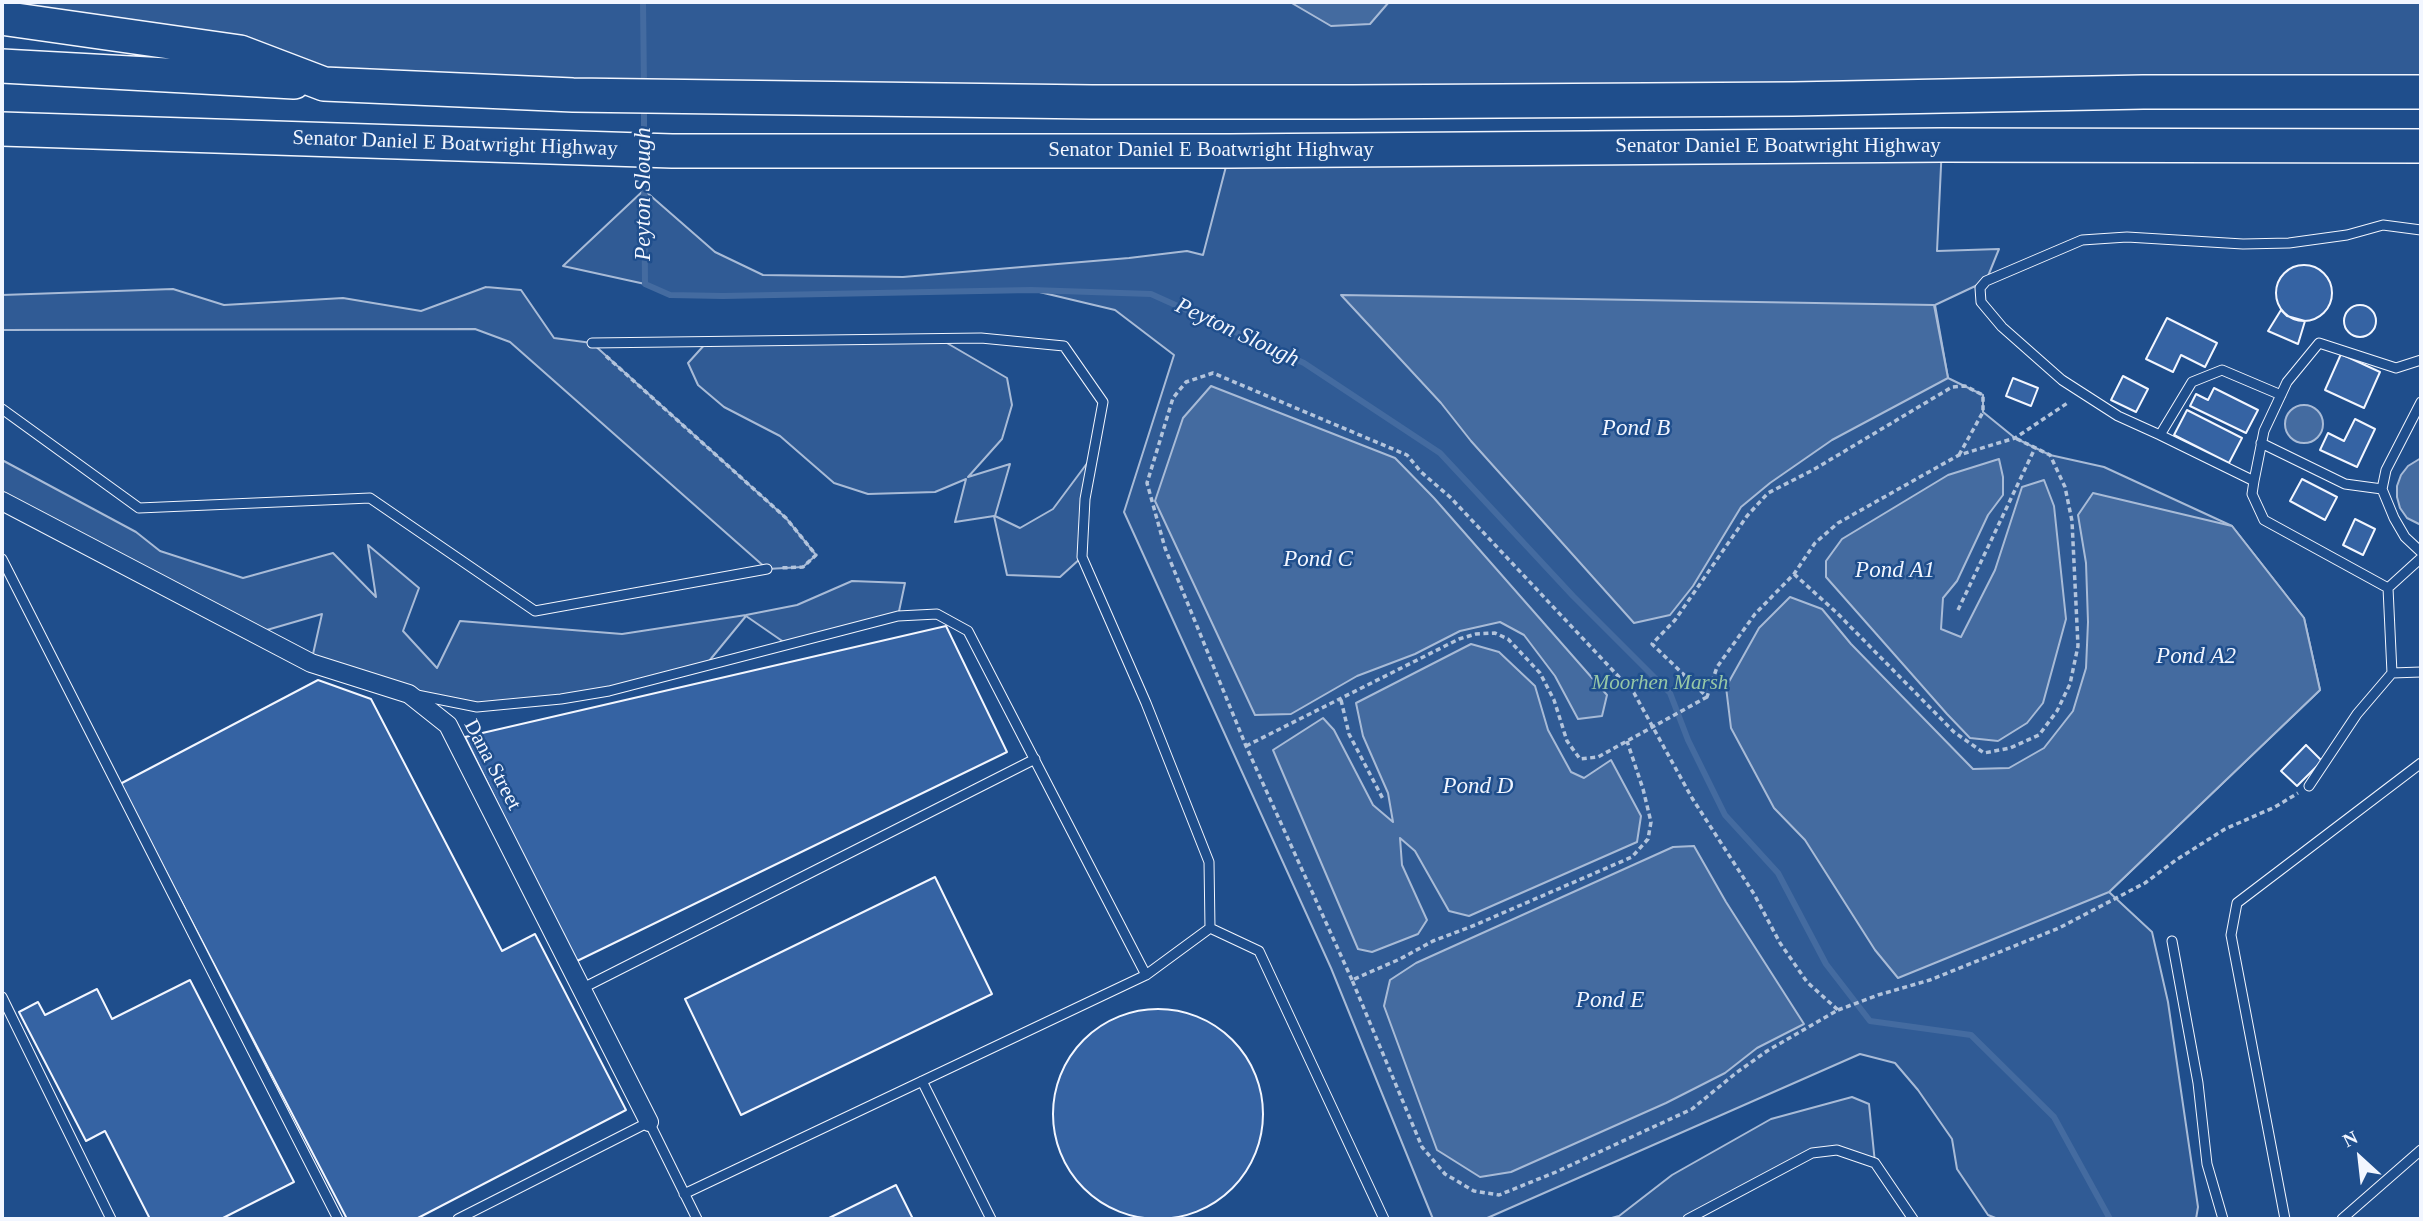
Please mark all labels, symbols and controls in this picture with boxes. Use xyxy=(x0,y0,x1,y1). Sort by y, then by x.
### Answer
street label: Senator Daniel E Boatwright Highway xyxy=(292,126,618,162)
water label: Peyton Slough xyxy=(630,127,658,261)
street label: Senator Daniel E Boatwright Highway xyxy=(1615,133,1941,159)
street label: Senator Daniel E Boatwright Highway xyxy=(1048,137,1374,163)
water label: Peyton Slough xyxy=(1171,292,1303,374)
water label: Pond B xyxy=(1602,415,1670,443)
water label: Pond C xyxy=(1283,546,1353,574)
water label: Pond A1 xyxy=(1855,557,1935,585)
water label: Pond A2 xyxy=(2156,643,2236,671)
park label: Moorhen Marsh xyxy=(1592,670,1728,696)
street label: Dana Street xyxy=(458,716,526,814)
water label: Pond D xyxy=(1443,773,1513,801)
water label: Pond E xyxy=(1576,987,1644,1015)
north arrow xyxy=(2325,1123,2395,1193)
text: N xyxy=(2339,1126,2361,1151)

